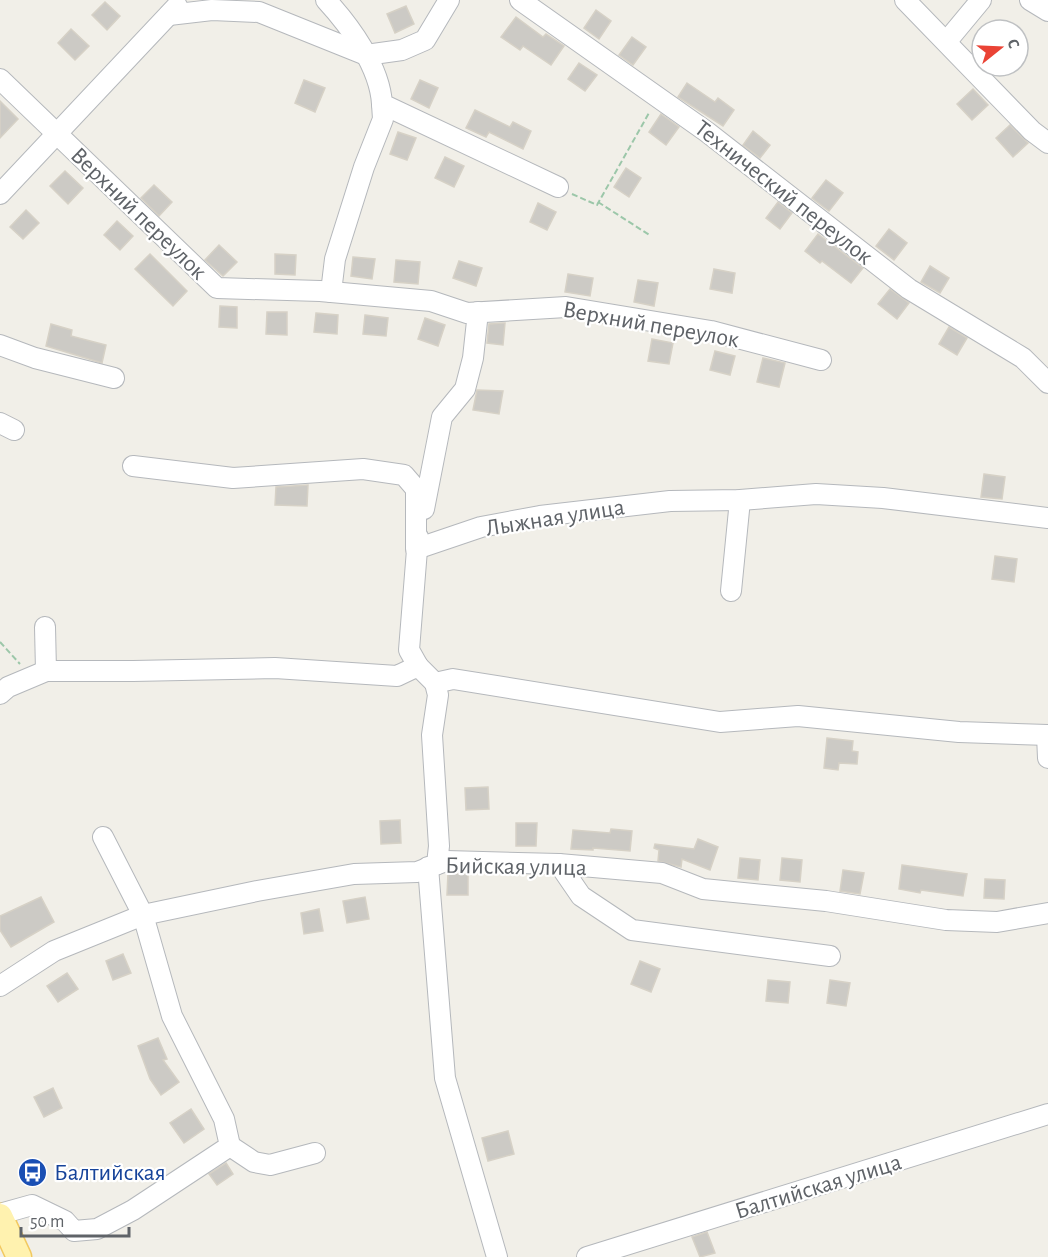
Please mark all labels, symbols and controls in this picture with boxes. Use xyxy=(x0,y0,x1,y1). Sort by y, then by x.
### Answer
north arrow xyxy=(970,18,1030,78)
text: С xyxy=(1004,37,1022,50)
street label: Технический переулок xyxy=(690,116,877,270)
street label: Верхний переулок xyxy=(66,143,211,284)
street label: Верхний переулок xyxy=(561,298,741,352)
street label: Лыжная улица xyxy=(484,495,626,541)
street label: Бийская улица xyxy=(445,854,587,880)
street label: Балтийская улица xyxy=(732,1150,904,1224)
bus stop icon: Балтийская xyxy=(17,1156,49,1188)
place label: Балтийская xyxy=(54,1161,166,1185)
scale bar xyxy=(21,1200,129,1238)
text: 50 m xyxy=(30,1213,64,1231)

